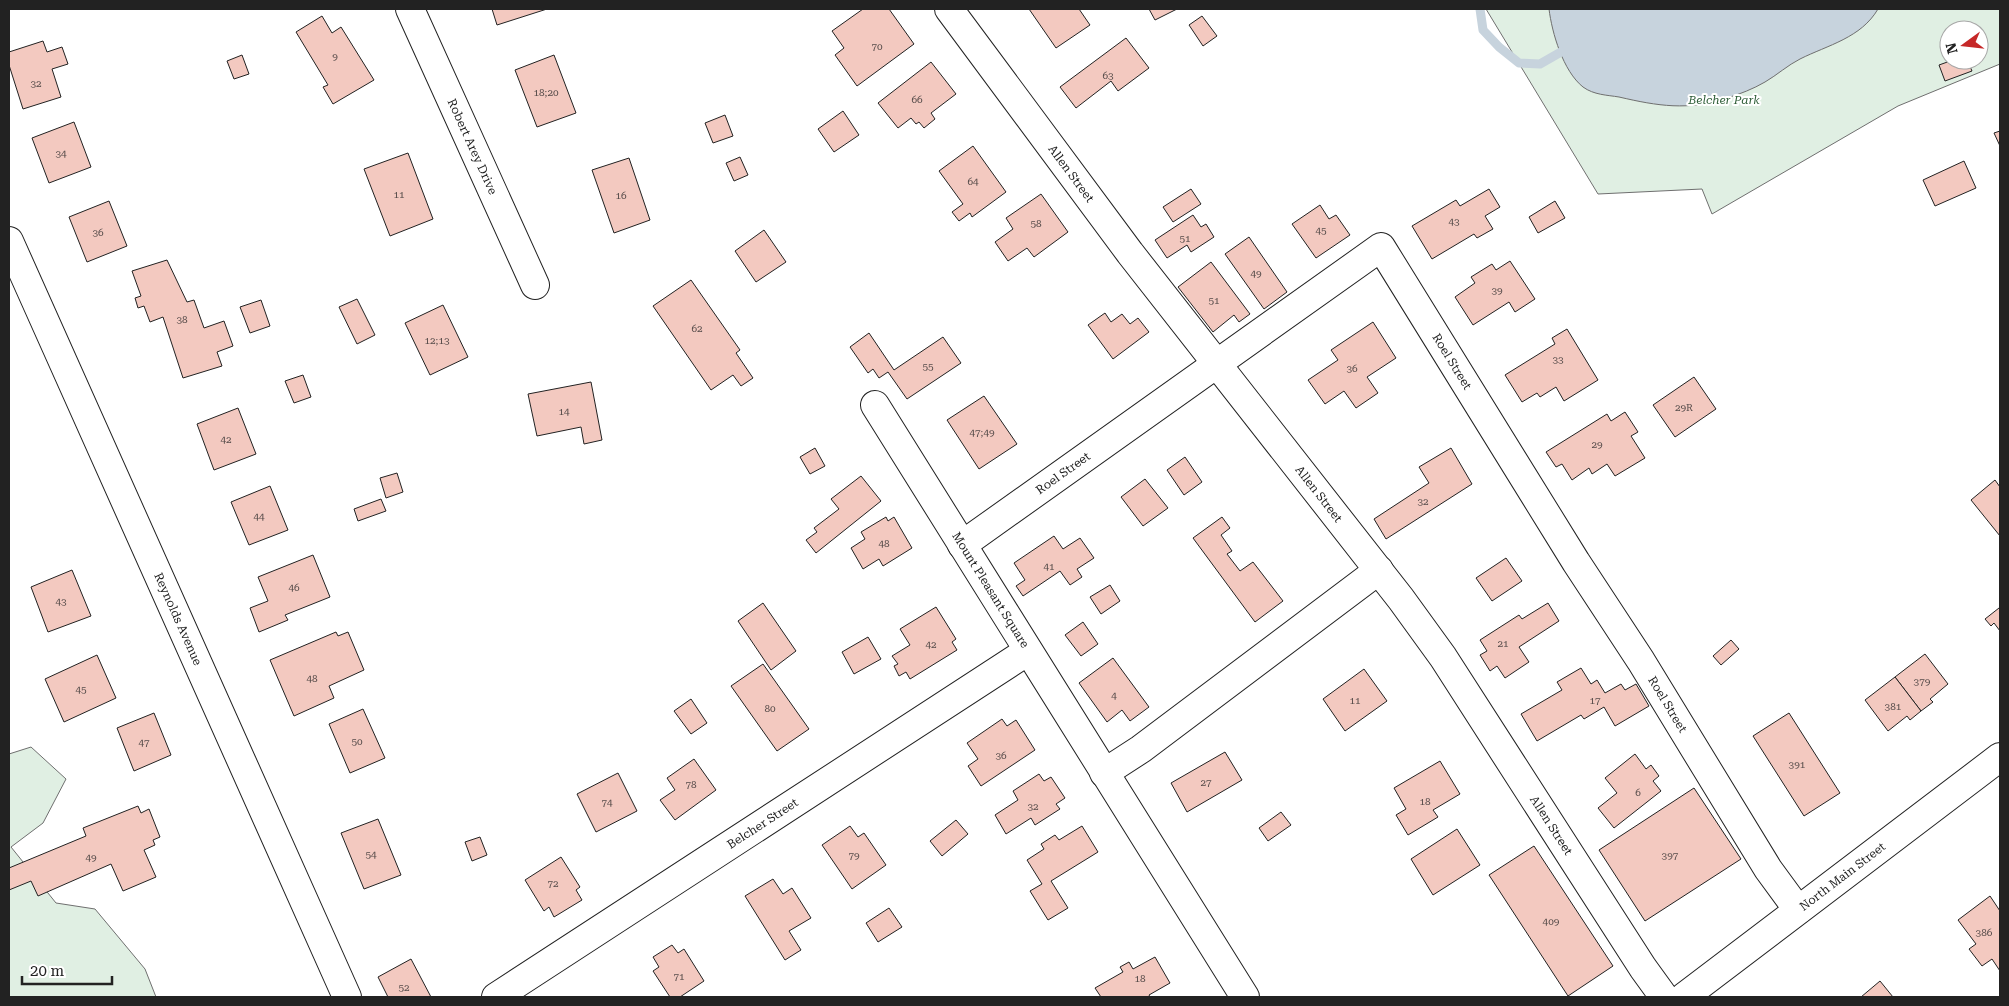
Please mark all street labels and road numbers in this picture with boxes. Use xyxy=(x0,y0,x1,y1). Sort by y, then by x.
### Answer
street label: Robert Arey Drive xyxy=(445,96,500,197)
street label: Allen Street xyxy=(1045,142,1097,205)
street label: Roel Street xyxy=(1429,331,1475,393)
street label: Roel Street xyxy=(1033,449,1093,497)
street label: Allen Street xyxy=(1292,463,1346,525)
street label: Mount Pleasant Square xyxy=(949,529,1032,651)
street label: Reynolds Avenue xyxy=(151,570,205,668)
street label: Roel Street xyxy=(1645,674,1690,736)
street label: Allen Street xyxy=(1527,793,1576,858)
street label: Belcher Street xyxy=(724,795,801,852)
street label: North Main Street xyxy=(1797,839,1889,914)

